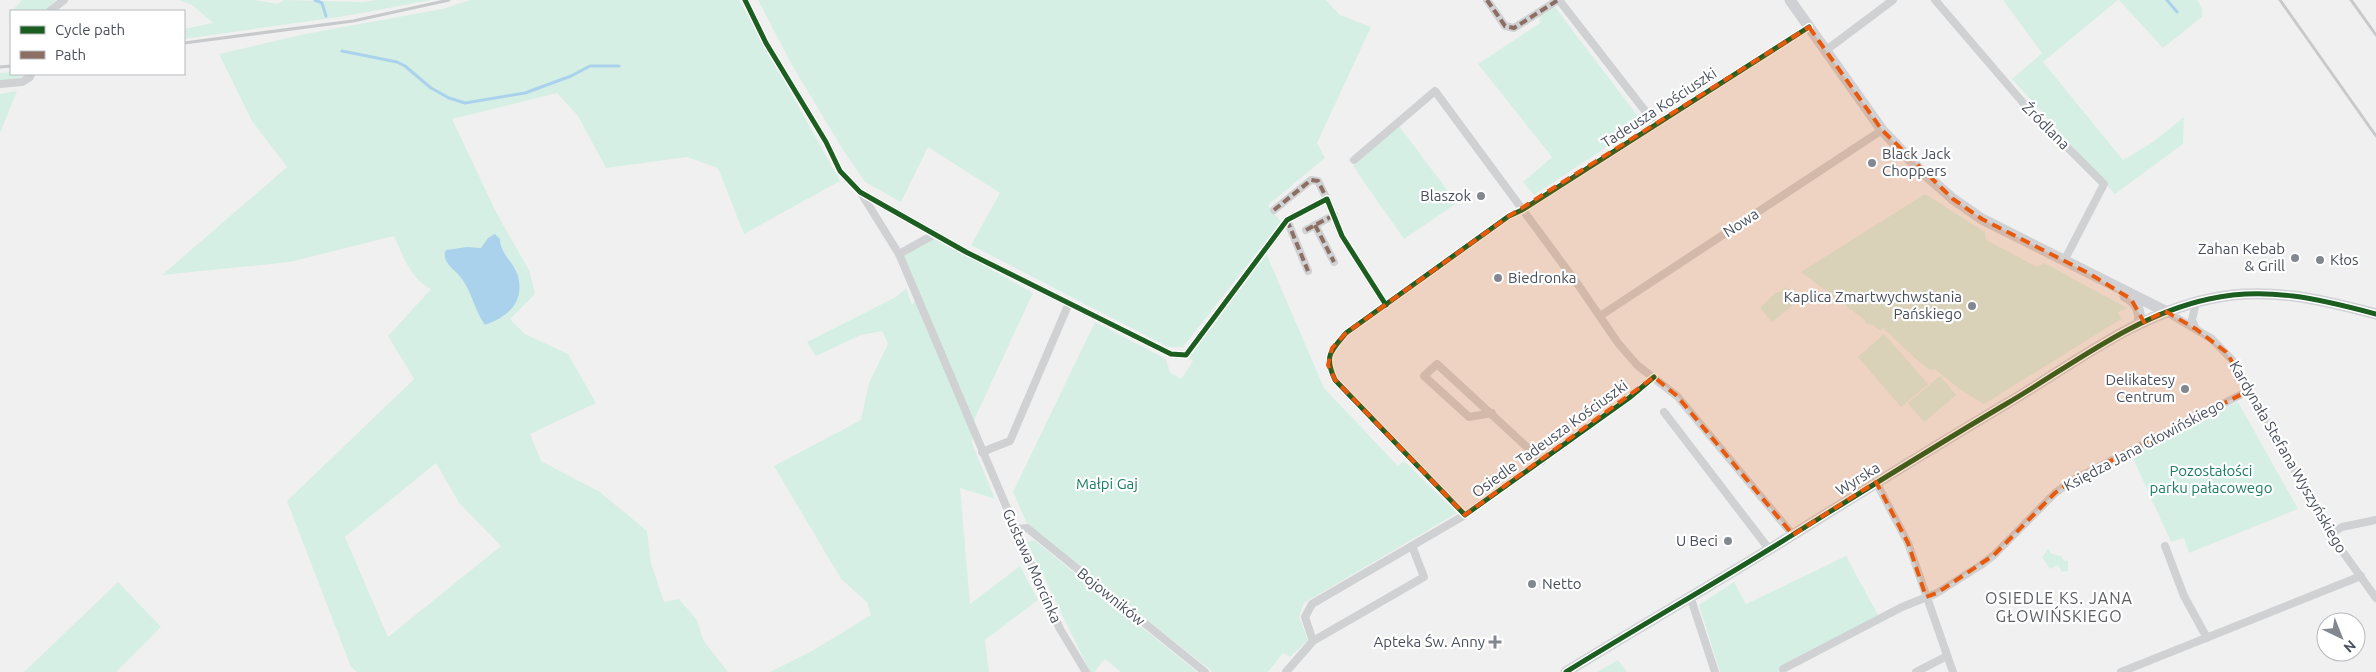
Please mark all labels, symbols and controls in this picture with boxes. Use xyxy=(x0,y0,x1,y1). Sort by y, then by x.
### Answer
legend xyxy=(10,10,185,75)
text: Cycle path xyxy=(55,21,125,38)
text: Path xyxy=(55,46,86,63)
street label: Tadeusza Kościuszki xyxy=(1598,64,1719,151)
street label: Źródlana xyxy=(2019,99,2073,153)
place label: Black Jack Choppers xyxy=(1882,145,1951,179)
marker: Black Jack Choppers xyxy=(1866,157,1878,169)
place label: Blaszok xyxy=(1420,187,1471,204)
marker: Blaszok xyxy=(1475,190,1487,202)
street label: Nowa xyxy=(1720,205,1762,240)
place label: Zahan Kebab & Grill xyxy=(2198,240,2285,274)
place label: Kłos xyxy=(2330,251,2358,268)
marker: Zahan Kebab & Grill xyxy=(2289,252,2301,264)
marker: Kłos xyxy=(2314,254,2326,266)
place label: Biedronka xyxy=(1508,269,1577,286)
marker: Biedronka xyxy=(1492,272,1504,284)
place label: Kaplica Zmartwychwstania Pańskiego xyxy=(1784,288,1962,322)
marker: Kaplica Zmartwychwstania Pańskiego xyxy=(1966,300,1978,312)
street label: Kardynała Stefana Wyszyńskiego xyxy=(2226,358,2351,556)
place label: Delikatesy Centrum xyxy=(2105,371,2175,405)
street label: Osiedle Tadeusza Kościuszki xyxy=(1469,376,1631,501)
marker: Delikatesy Centrum xyxy=(2179,383,2191,395)
street label: Księdza Jana Głowińskiego xyxy=(2061,395,2227,494)
street label: Wyrska xyxy=(1833,458,1883,499)
park label: Pozostałości parku pałacowego xyxy=(2150,462,2272,496)
park label: Małpi Gaj xyxy=(1076,475,1138,492)
street label: Gustawa Morcinka xyxy=(1000,506,1065,626)
place label: U Beci xyxy=(1676,532,1718,549)
marker: U Beci xyxy=(1722,535,1734,547)
street label: Bojowników xyxy=(1074,564,1149,629)
place label: Netto xyxy=(1542,575,1582,592)
marker: Netto xyxy=(1526,578,1538,590)
district label: OSIEDLE KS. JANA GŁOWIŃSKIEGO xyxy=(1985,589,2133,625)
north arrow xyxy=(2316,612,2366,662)
place label: Apteka Św. Anny xyxy=(1373,633,1485,650)
marker: Apteka Św. Anny xyxy=(1489,636,1501,648)
text: N xyxy=(2341,637,2359,656)

